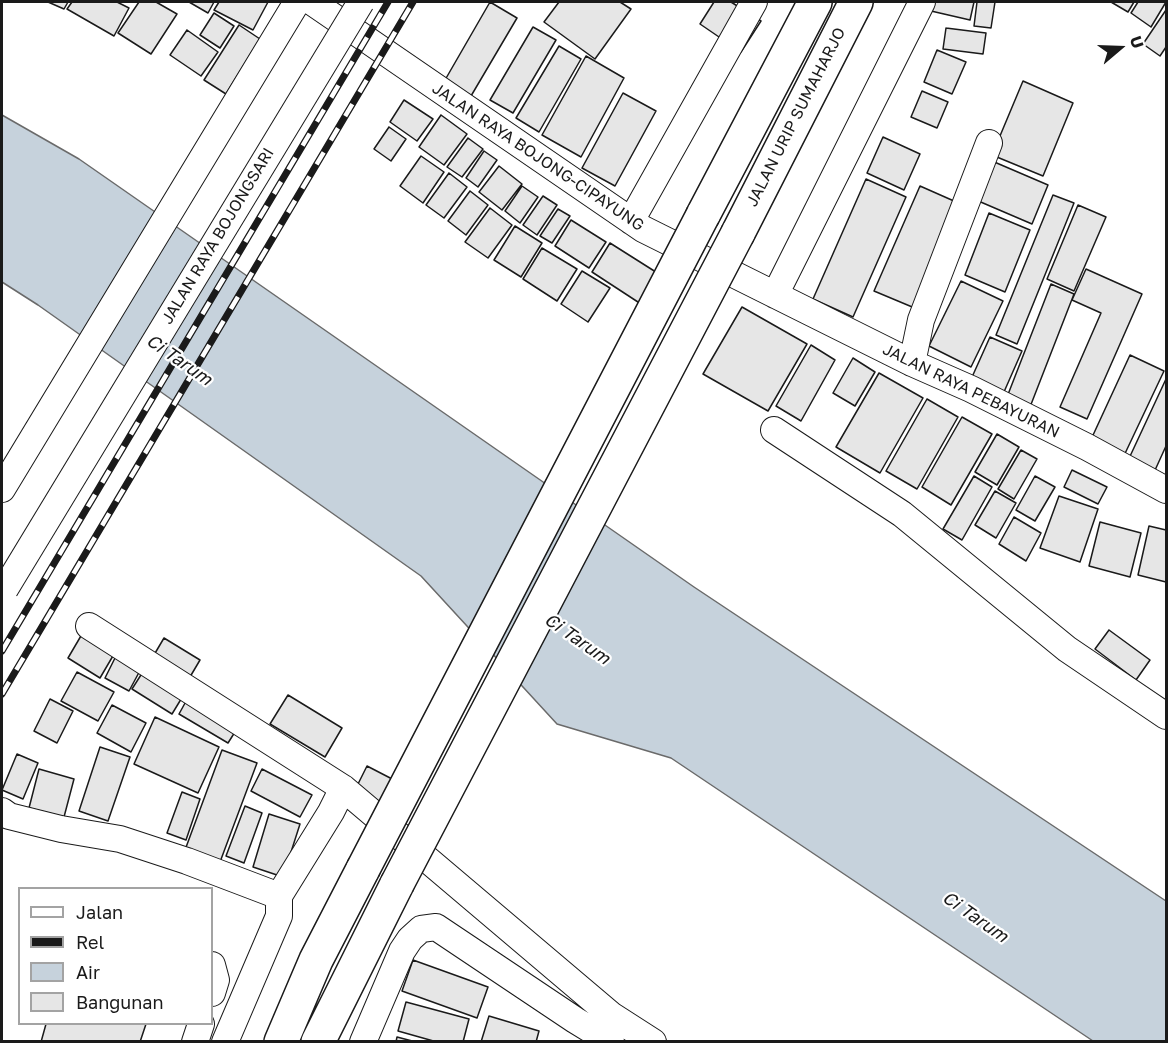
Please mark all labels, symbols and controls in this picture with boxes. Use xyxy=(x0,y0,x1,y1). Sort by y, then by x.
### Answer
north arrow xyxy=(1090,18,1150,78)
street label: JALAN URIP SUMAHARJO xyxy=(742,24,850,210)
text: U xyxy=(1126,33,1148,51)
street label: JALAN RAYA BOJONG-CIPAYUNG xyxy=(428,79,648,235)
street label: JALAN RAYA BOJONGSARI xyxy=(158,144,278,328)
water label: Ci Tarum xyxy=(142,330,216,390)
street label: JALAN RAYA PEBAYURAN xyxy=(879,340,1063,442)
water label: Ci Tarum xyxy=(540,609,614,669)
legend xyxy=(18,887,213,1025)
water label: Ci Tarum xyxy=(938,887,1012,947)
text: Jalan xyxy=(76,901,123,923)
text: Rel xyxy=(76,931,104,953)
text: Air xyxy=(76,961,100,983)
text: Bangunan xyxy=(76,991,164,1013)

